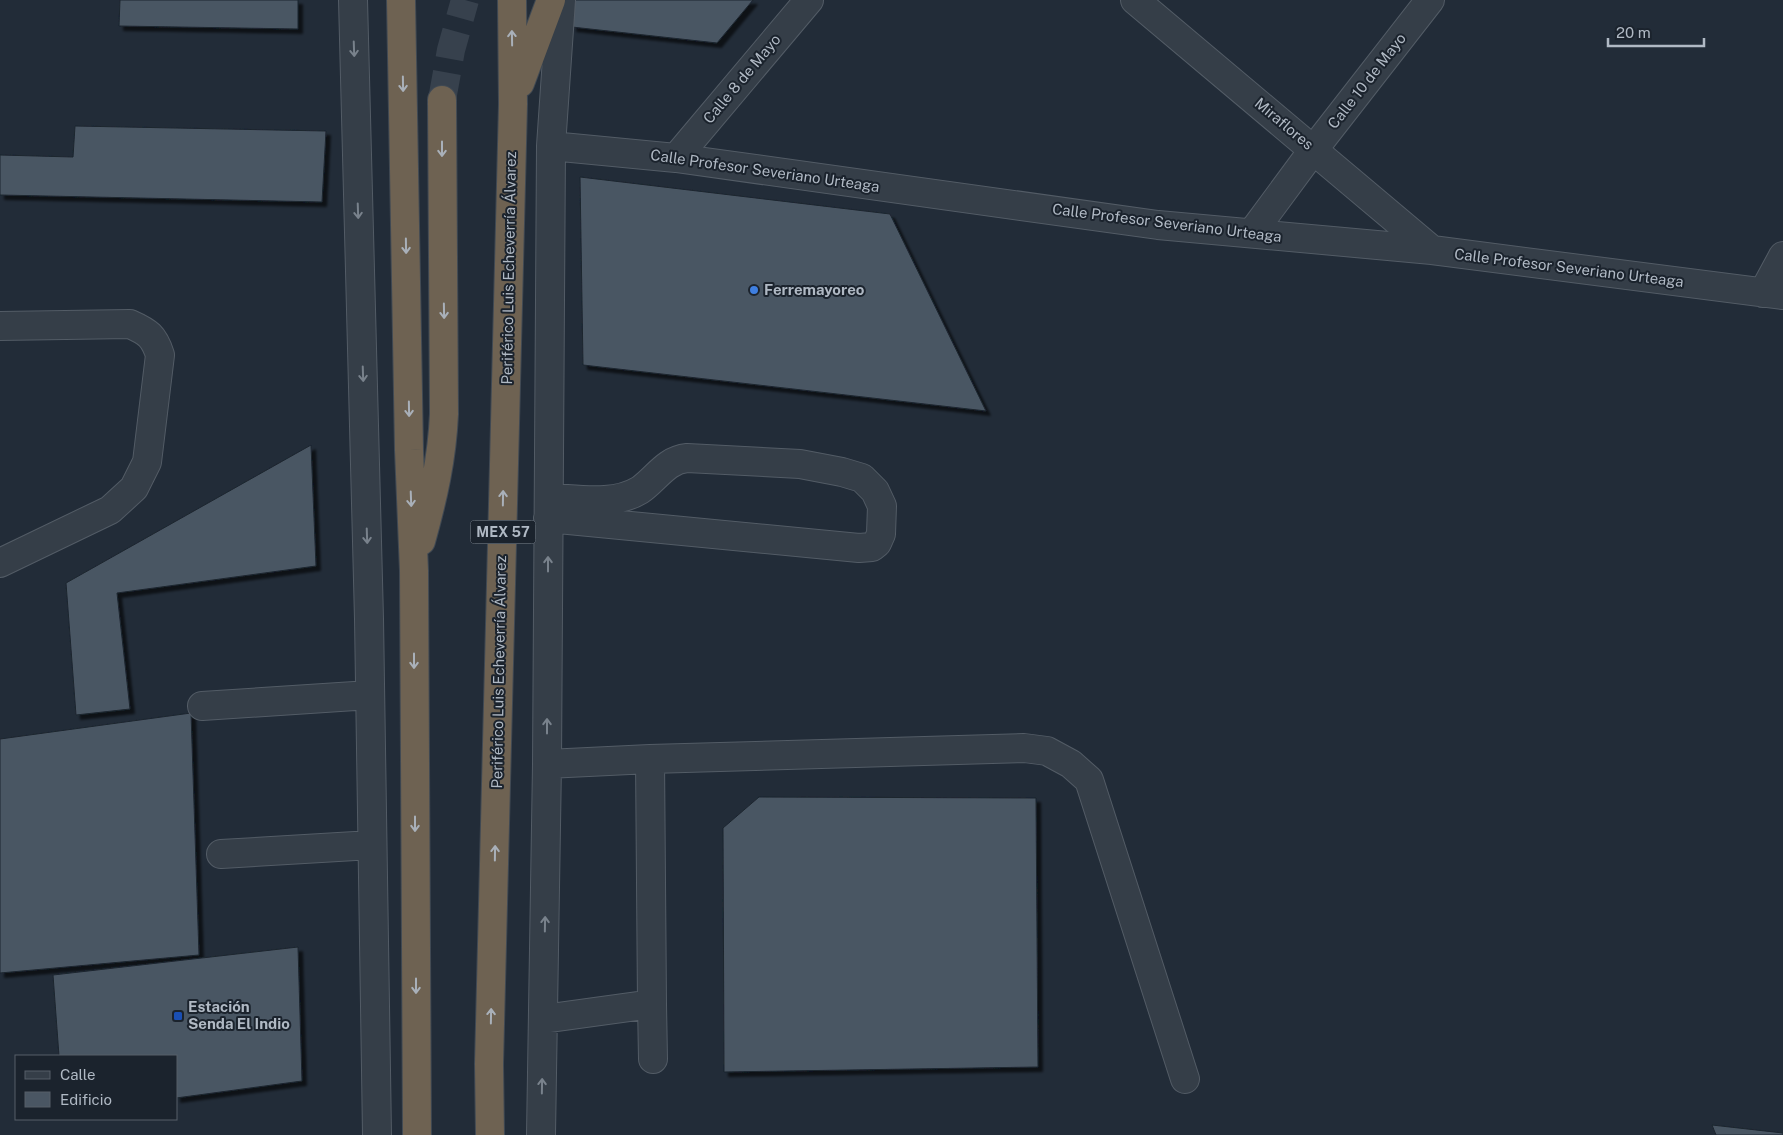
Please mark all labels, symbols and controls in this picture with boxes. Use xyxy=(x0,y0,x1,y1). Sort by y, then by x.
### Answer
scale bar xyxy=(1608,15,1704,47)
text: 20 m xyxy=(1616,24,1651,41)
street label: Calle 10 de Mayo xyxy=(1324,30,1409,132)
one-way arrow xyxy=(507,31,517,47)
street label: Calle 8 de Mayo xyxy=(699,31,784,127)
one-way arrow xyxy=(349,40,359,56)
one-way arrow xyxy=(398,75,407,91)
street label: Miraflores xyxy=(1252,94,1317,153)
one-way arrow xyxy=(437,140,447,157)
street label: Calle Profesor Severiano Urteaga xyxy=(649,146,881,195)
street label: Periférico Luis Echeverría Álvarez xyxy=(498,151,519,385)
street label: Calle Profesor Severiano Urteaga xyxy=(1051,200,1283,245)
one-way arrow xyxy=(354,203,363,219)
one-way arrow xyxy=(401,238,410,254)
street label: Calle Profesor Severiano Urteaga xyxy=(1453,245,1685,290)
place label: Ferremayoreo xyxy=(764,281,865,298)
marker: Ferremayoreo xyxy=(748,284,760,296)
one-way arrow xyxy=(439,303,448,319)
one-way arrow xyxy=(358,365,367,381)
one-way arrow xyxy=(404,400,413,416)
one-way arrow xyxy=(406,490,416,506)
one-way arrow xyxy=(499,490,508,506)
road number: MEX 57 xyxy=(470,520,536,544)
one-way arrow xyxy=(362,528,372,544)
street label: Periférico Luis Echeverría Álvarez xyxy=(488,555,509,789)
one-way arrow xyxy=(543,556,553,572)
one-way arrow xyxy=(409,652,419,669)
one-way arrow xyxy=(542,719,552,735)
one-way arrow xyxy=(410,815,420,831)
one-way arrow xyxy=(490,845,499,861)
one-way arrow xyxy=(540,916,550,932)
one-way arrow xyxy=(411,978,421,994)
place label: Estación Senda El Indio xyxy=(188,998,290,1032)
one-way arrow xyxy=(486,1008,495,1024)
marker: Estación Senda El Indio xyxy=(172,1010,184,1022)
legend xyxy=(15,1055,178,1120)
text: Calle xyxy=(60,1066,96,1083)
one-way arrow xyxy=(537,1079,547,1095)
text: Edificio xyxy=(60,1091,112,1108)

